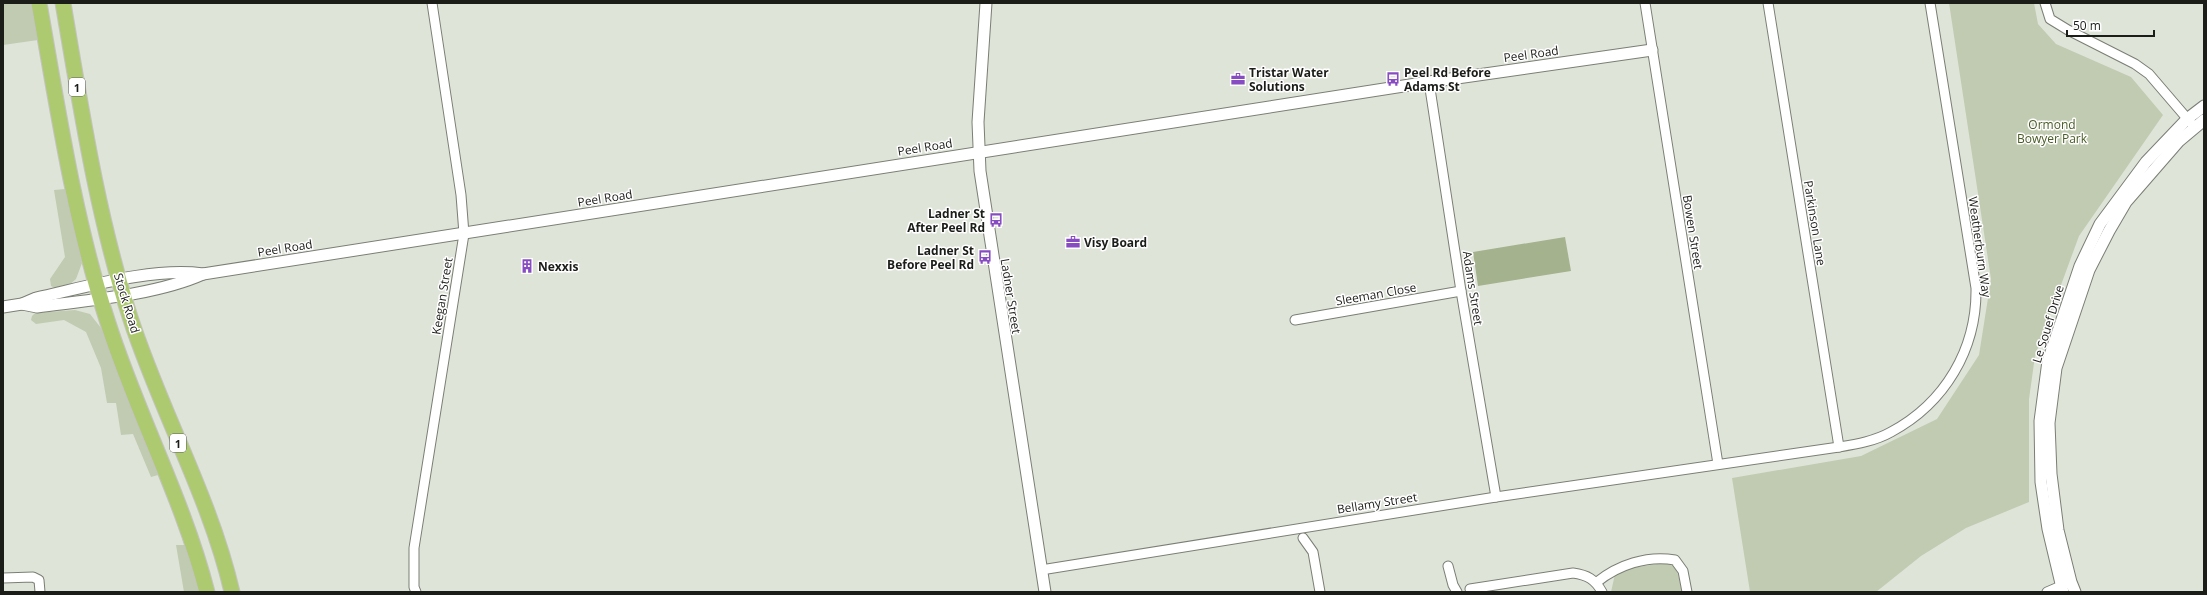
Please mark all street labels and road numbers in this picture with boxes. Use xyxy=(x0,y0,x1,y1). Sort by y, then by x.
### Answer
street label: Peel Road xyxy=(1502,42,1560,66)
road number: 1 xyxy=(69,78,85,96)
street label: Peel Road xyxy=(896,134,954,160)
street label: Parkinson Lane xyxy=(1800,179,1830,267)
street label: Peel Road xyxy=(576,185,634,211)
street label: Bowen Street xyxy=(1679,194,1707,270)
street label: Weatherburn Way xyxy=(1965,196,1996,299)
street label: Peel Road xyxy=(256,235,314,261)
street label: Adams Street xyxy=(1459,250,1487,326)
street label: Keegan Street xyxy=(428,256,456,336)
street label: Ladner Street xyxy=(997,257,1025,335)
street label: Stock Road xyxy=(110,271,144,335)
street label: Sleeman Close xyxy=(1334,278,1418,309)
street label: Le Souef Drive xyxy=(2028,283,2068,365)
road number: 1 xyxy=(170,434,186,452)
street label: Bellamy Street xyxy=(1336,488,1418,518)

